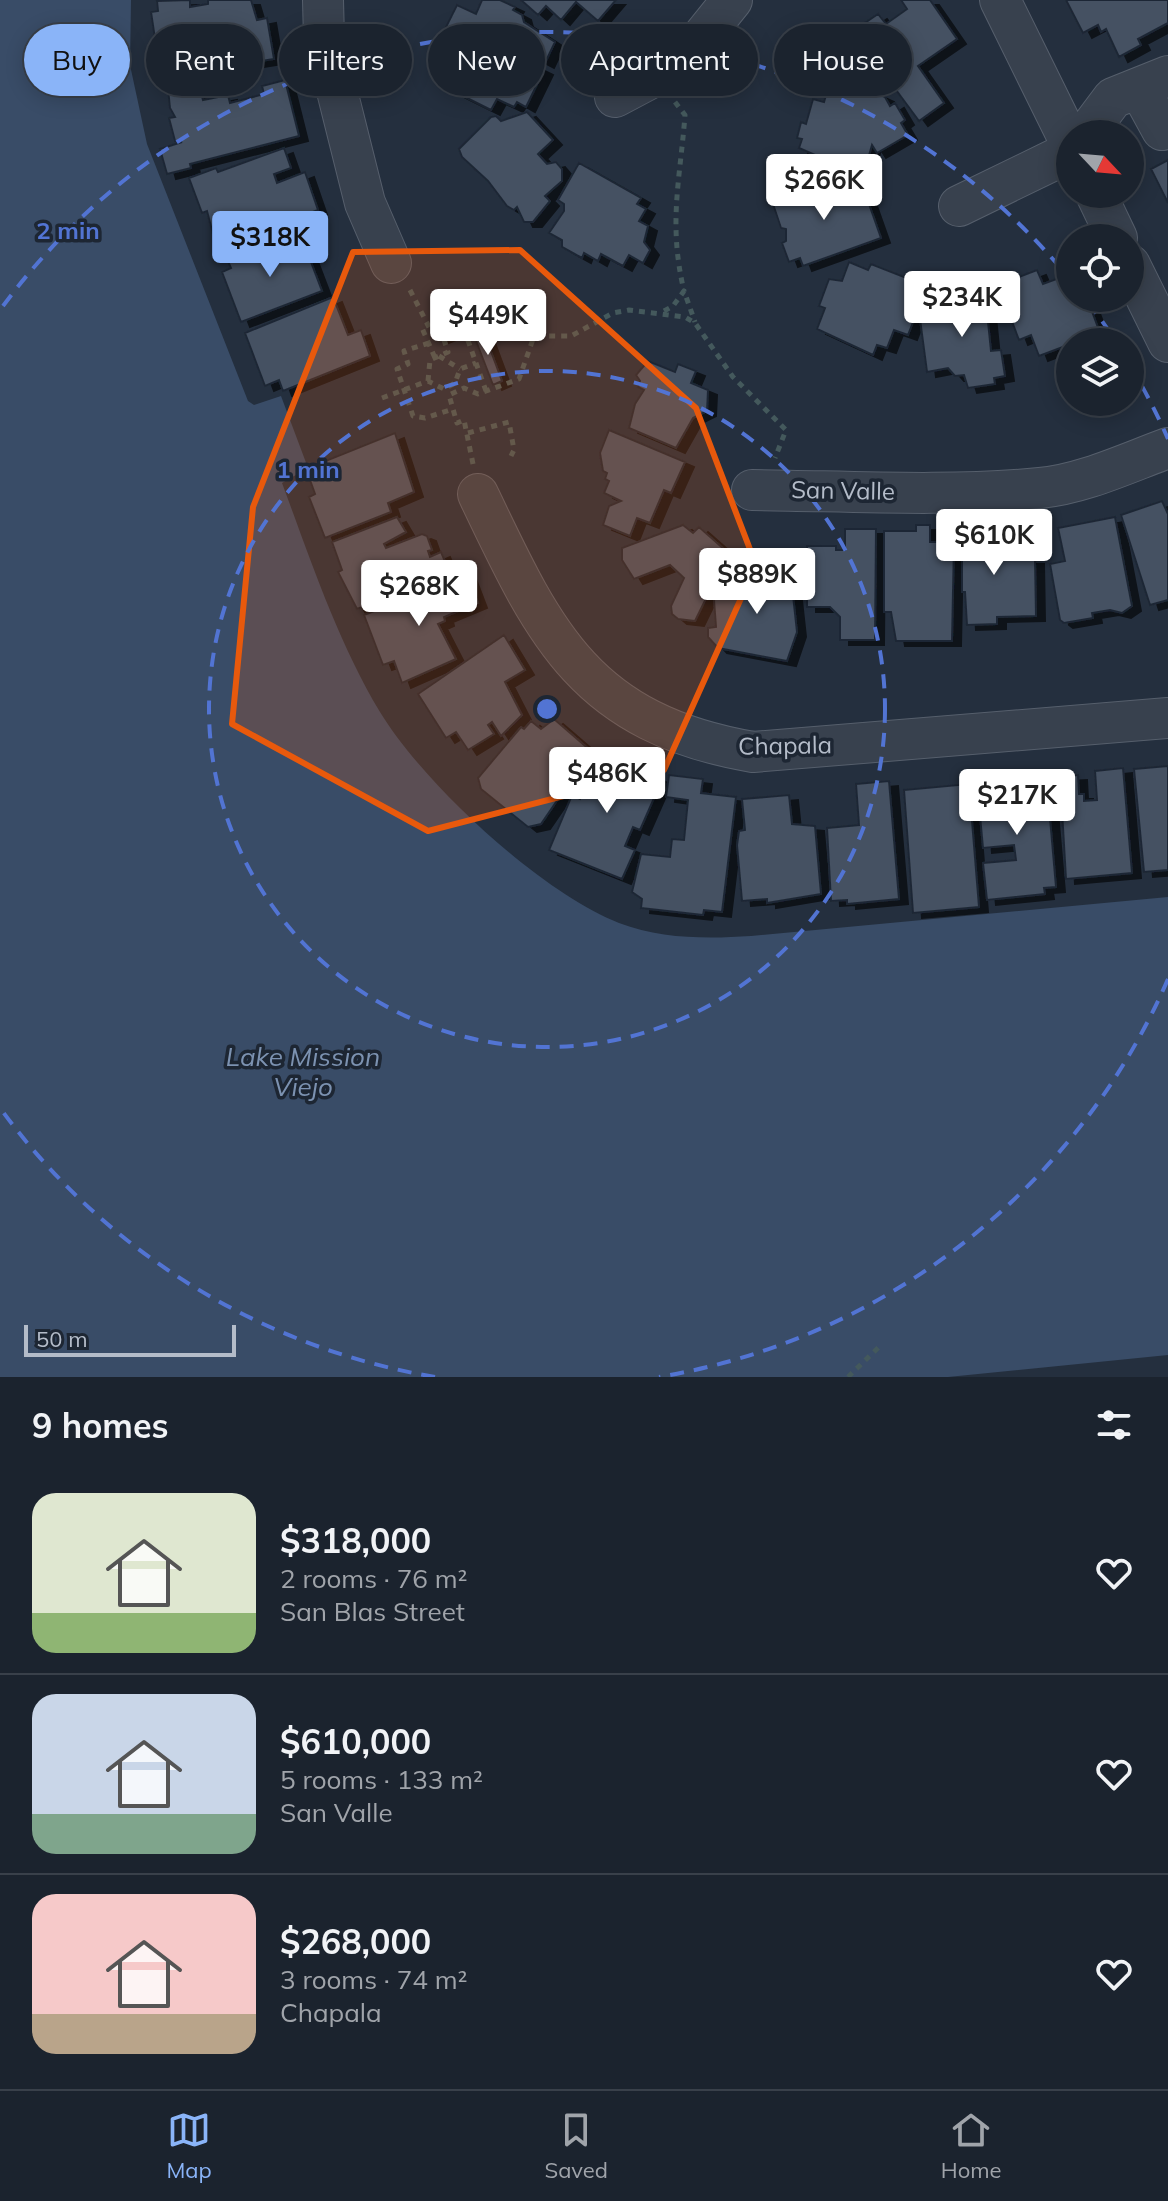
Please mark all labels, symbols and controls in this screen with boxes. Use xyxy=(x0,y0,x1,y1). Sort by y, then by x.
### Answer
chip: Buy xyxy=(24,24,130,96)
chip: Rent xyxy=(146,24,263,96)
chip: Filters xyxy=(279,24,412,96)
chip: New xyxy=(428,24,545,96)
chip: Apartment xyxy=(561,24,758,96)
chip: House xyxy=(774,24,912,96)
north arrow xyxy=(1056,120,1144,208)
map controls xyxy=(1056,120,1144,416)
pin: $266K xyxy=(768,154,880,222)
text: $266K xyxy=(784,163,864,196)
pin: $318K xyxy=(214,211,326,279)
text: 2 min xyxy=(36,215,100,245)
text: $318K xyxy=(230,220,310,253)
button: locate xyxy=(1056,224,1144,312)
pin: $234K xyxy=(906,271,1018,339)
text: $234K xyxy=(922,280,1002,313)
pin: $449K xyxy=(432,289,544,357)
text: $449K xyxy=(448,298,528,331)
button: layers xyxy=(1056,328,1144,416)
text: 1 min xyxy=(276,454,340,484)
street label: San Valle xyxy=(791,474,895,506)
pin: $610K xyxy=(938,509,1050,577)
text: $610K xyxy=(954,518,1034,551)
pin: $889K xyxy=(701,548,813,616)
text: $889K xyxy=(717,557,797,590)
pin: $268K xyxy=(363,560,475,628)
text: $268K xyxy=(379,569,459,602)
centre of rings xyxy=(533,695,561,723)
street label: Chapala xyxy=(738,729,832,761)
pin: $486K xyxy=(551,747,663,815)
text: $486K xyxy=(567,756,647,789)
pin: $217K xyxy=(961,769,1073,837)
text: $217K xyxy=(977,778,1057,811)
water label: Lake Mission Viejo xyxy=(226,1040,380,1103)
scale bar xyxy=(24,1321,236,1357)
text: 50 m xyxy=(36,1325,87,1353)
icon: filters xyxy=(1092,1403,1136,1447)
text: 9 homes xyxy=(32,1404,169,1447)
text: $318,000 xyxy=(280,1519,431,1562)
icon: home xyxy=(96,1525,192,1621)
icon: heart xyxy=(1092,1551,1136,1595)
text: 2 rooms · 76 m² xyxy=(280,1562,467,1595)
text: San Blas Street xyxy=(280,1595,465,1628)
text: $610,000 xyxy=(280,1720,431,1763)
icon: home xyxy=(96,1726,192,1822)
icon: heart xyxy=(1092,1752,1136,1796)
text: 5 rooms · 133 m² xyxy=(280,1763,483,1796)
text: San Valle xyxy=(280,1796,393,1829)
text: $268,000 xyxy=(280,1920,431,1963)
icon: home xyxy=(96,1926,192,2022)
icon: heart xyxy=(1092,1952,1136,1996)
text: 3 rooms · 74 m² xyxy=(280,1963,467,1996)
text: Chapala xyxy=(280,1996,382,2029)
tab: Map xyxy=(166,2108,212,2184)
tab: Saved xyxy=(545,2108,608,2184)
tab: Home xyxy=(941,2108,1002,2184)

